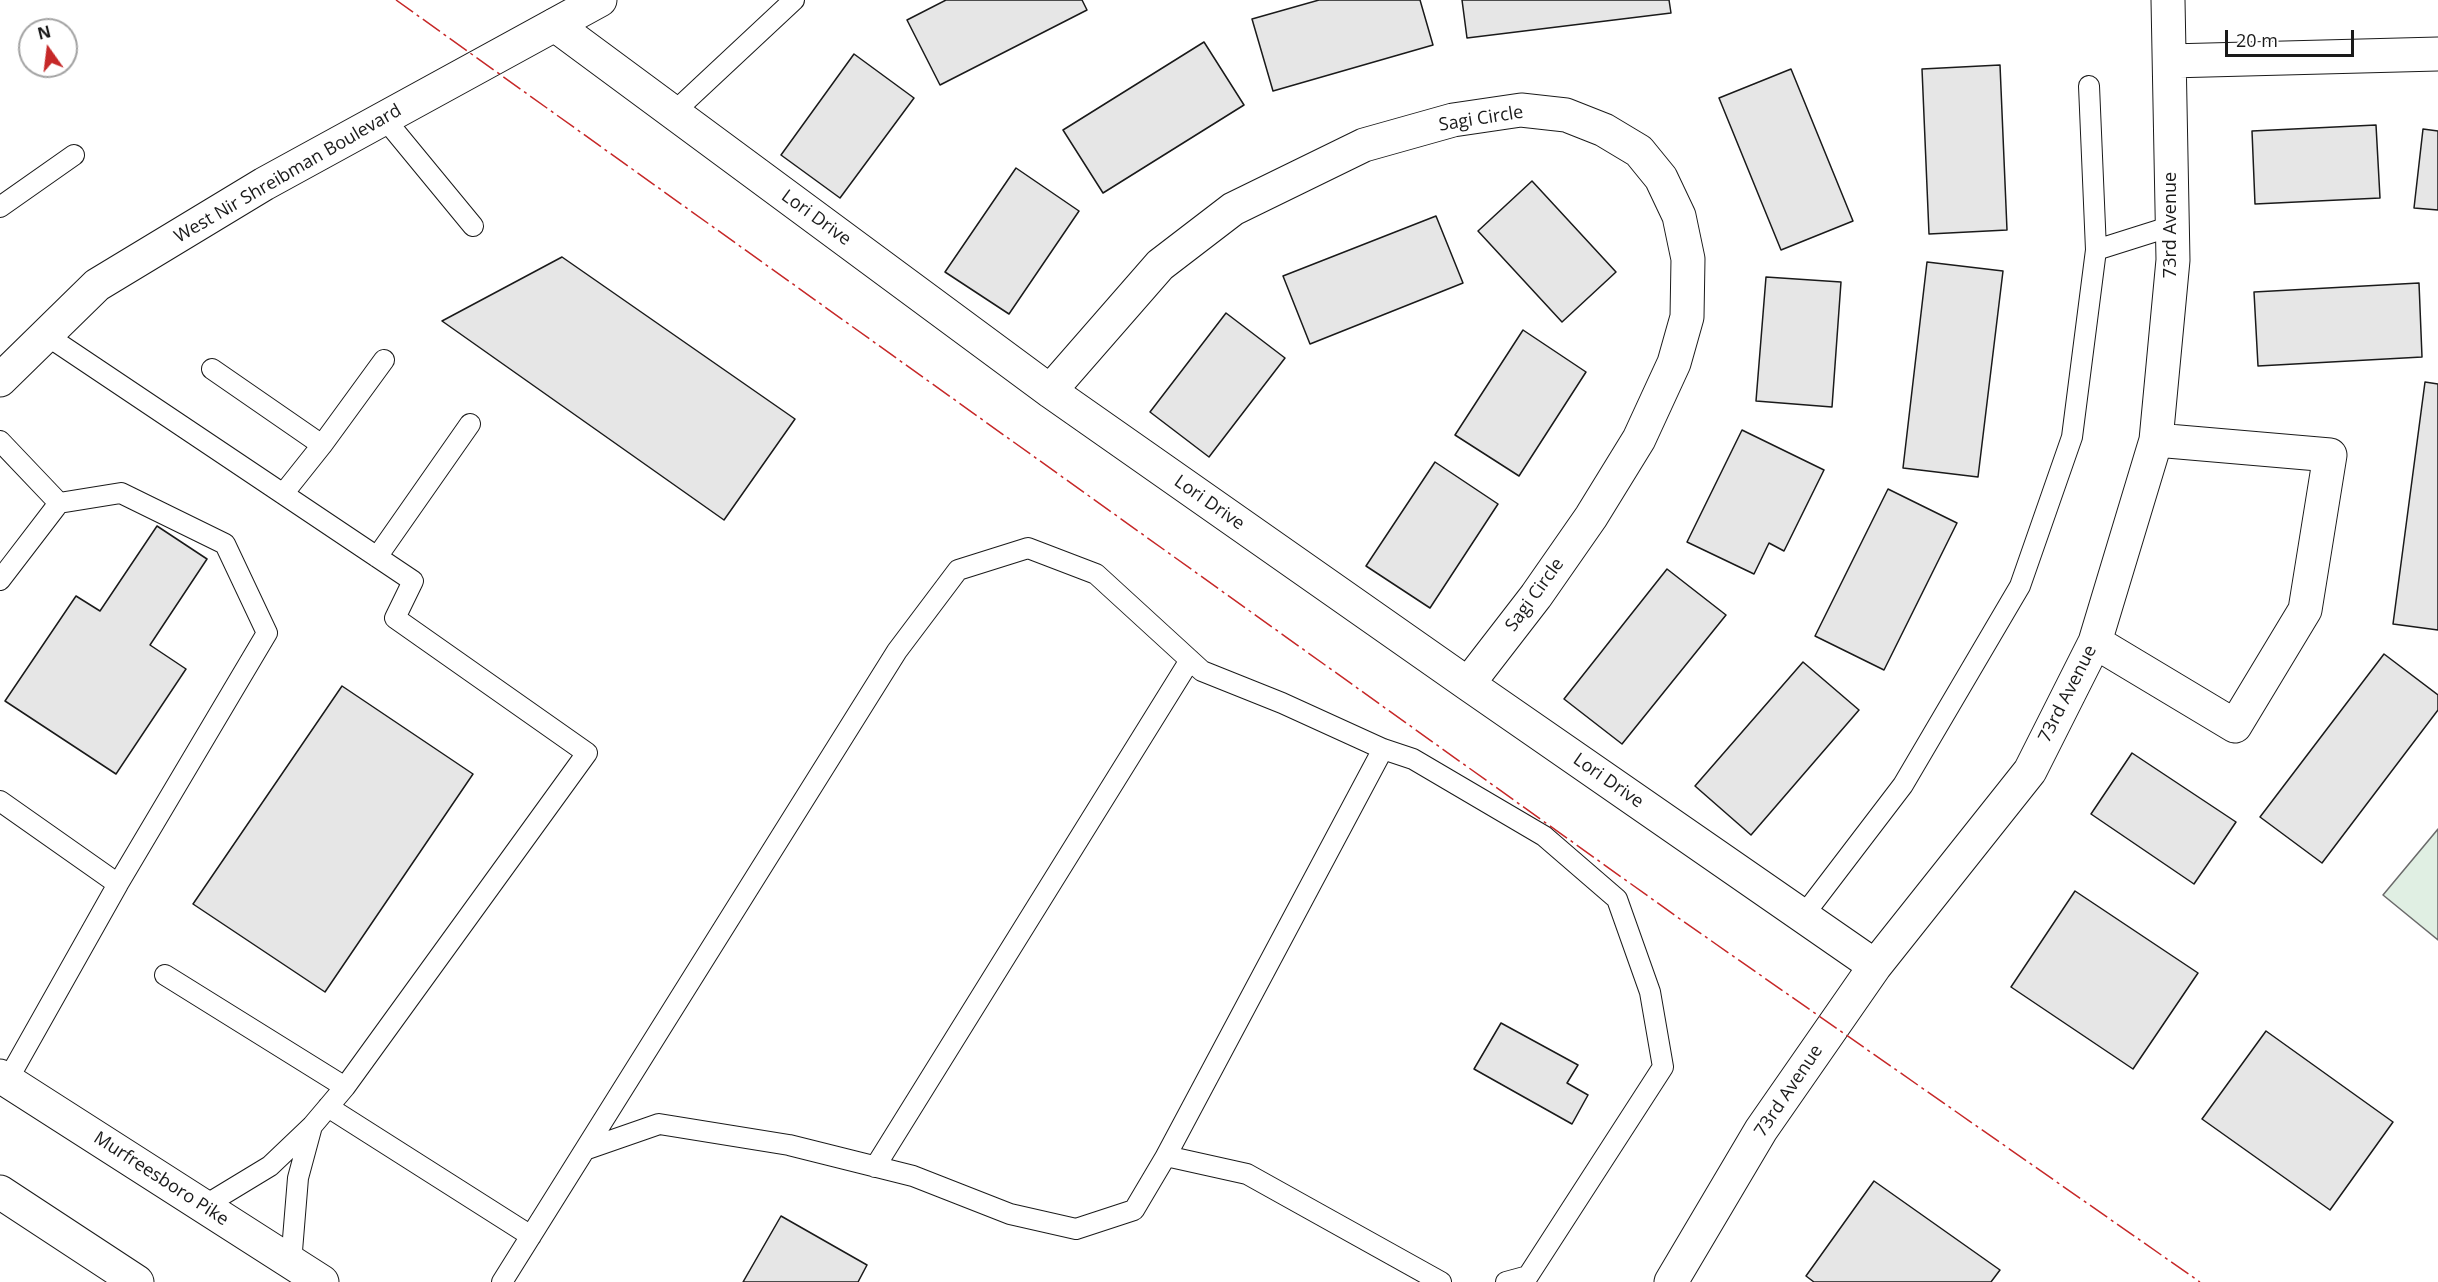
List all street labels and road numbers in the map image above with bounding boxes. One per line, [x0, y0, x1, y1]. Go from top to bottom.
street label: West Nir Shreibman Boulevard [171, 100, 405, 248]
street label: Sagi Circle [1437, 102, 1525, 136]
street label: 73rd Avenue [2160, 172, 2182, 278]
street label: Lori Drive [777, 185, 855, 251]
street label: Lori Drive [1170, 471, 1248, 535]
street label: Sagi Circle [1501, 554, 1569, 636]
street label: 73rd Avenue [2034, 642, 2102, 746]
street label: Lori Drive [1569, 749, 1647, 813]
street label: 73rd Avenue [1750, 1041, 1828, 1141]
street label: Murfreesboro Pike [90, 1127, 232, 1231]

